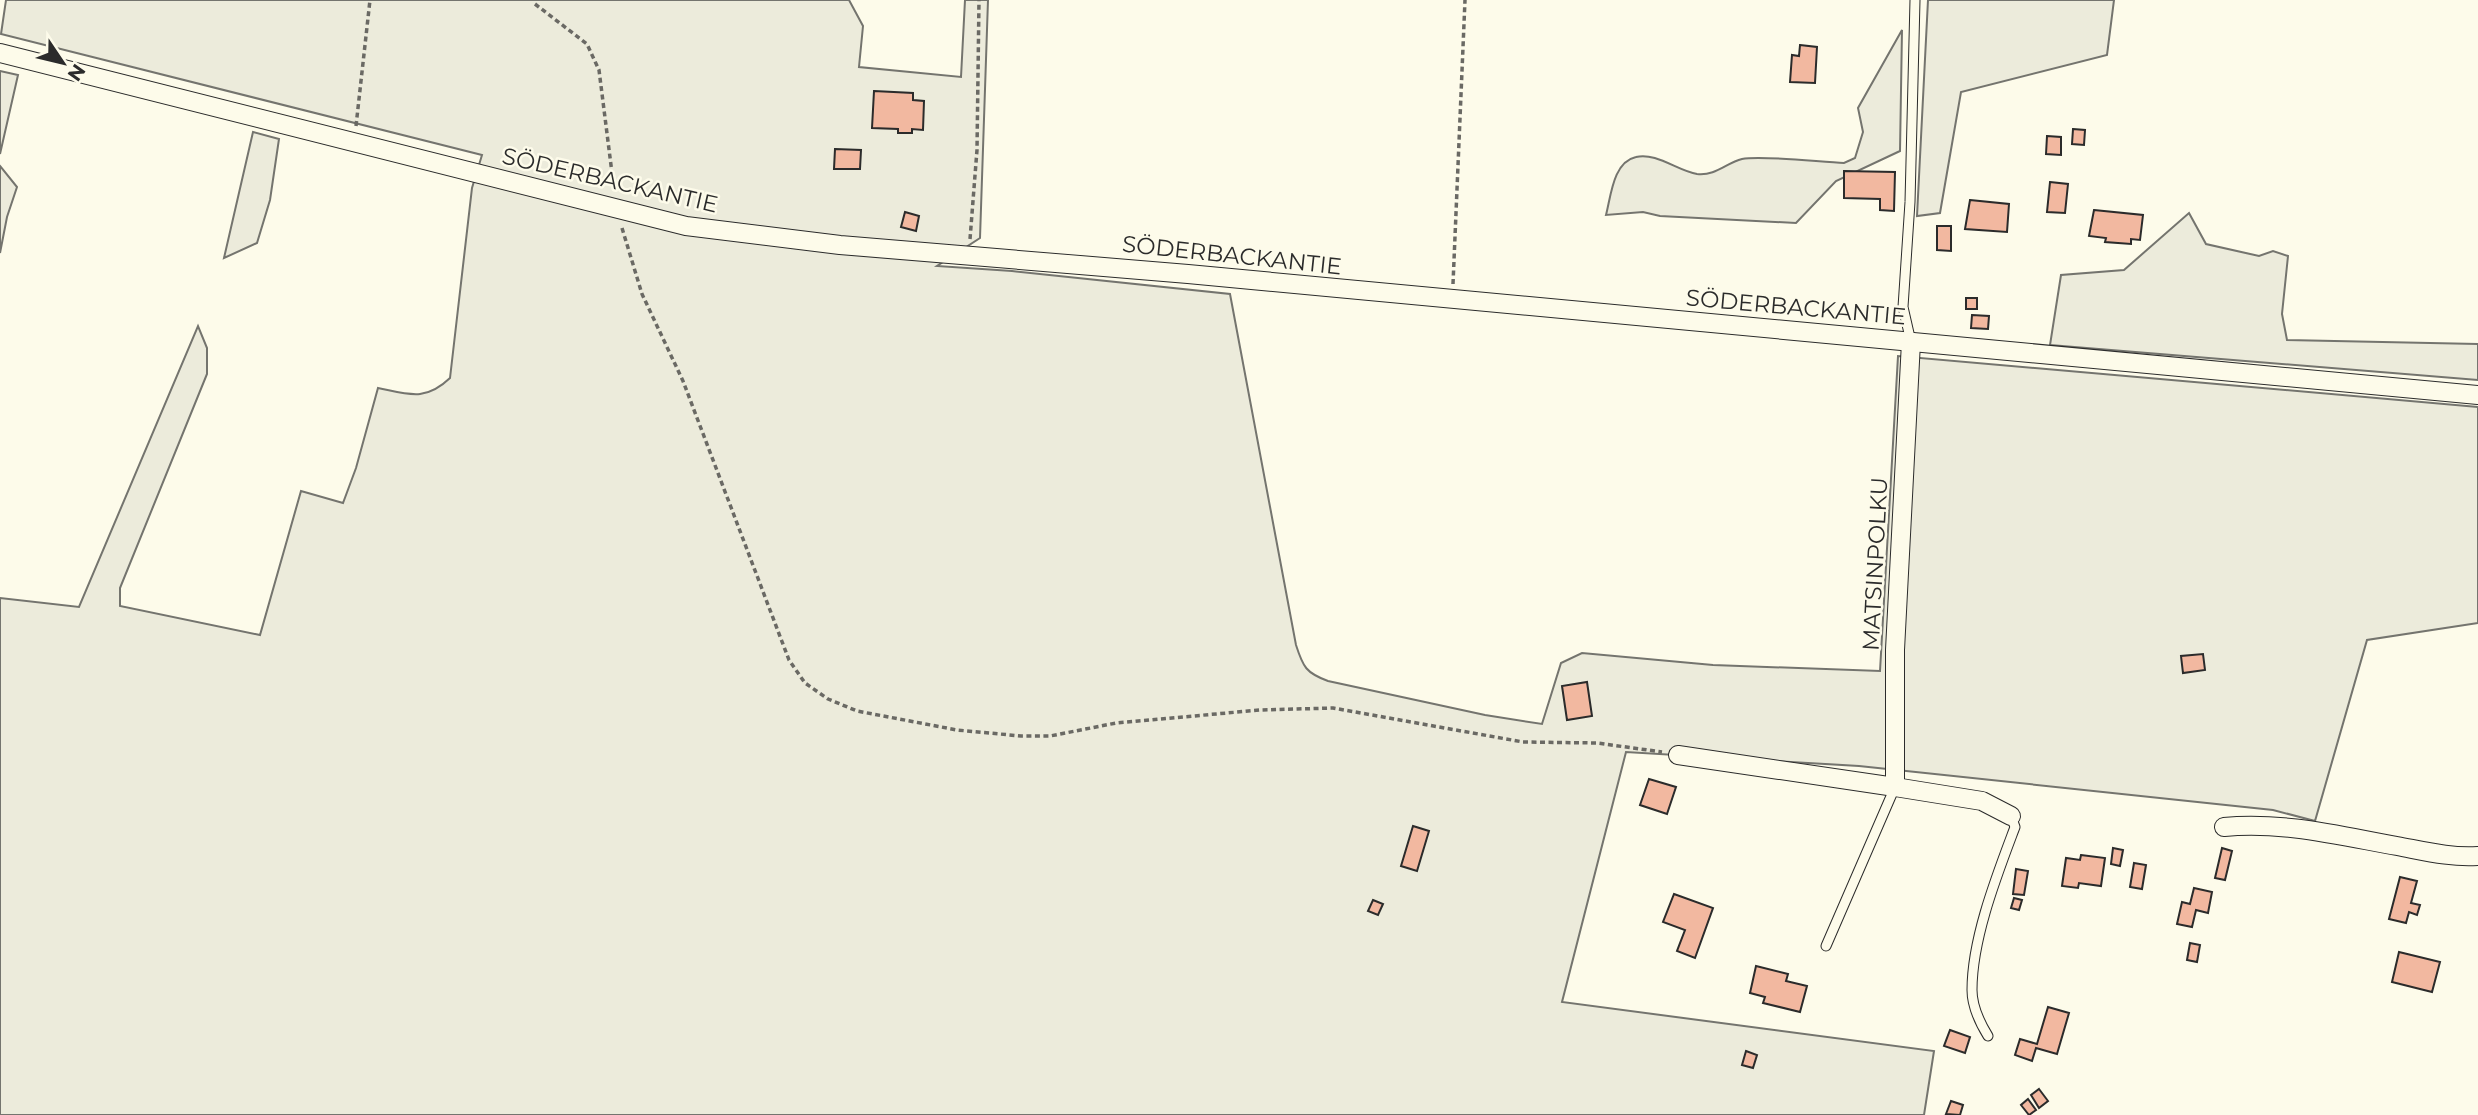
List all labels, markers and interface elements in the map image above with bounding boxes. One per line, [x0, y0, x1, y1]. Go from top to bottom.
north arrow [28, 28, 98, 98]
text: N [63, 60, 90, 85]
street label: SÖDERBACKANTIE [499, 142, 721, 218]
street label: SÖDERBACKANTIE [1121, 230, 1343, 280]
street label: SÖDERBACKANTIE [1685, 283, 1907, 331]
street label: MATSINPOLKU [1856, 476, 1894, 652]

